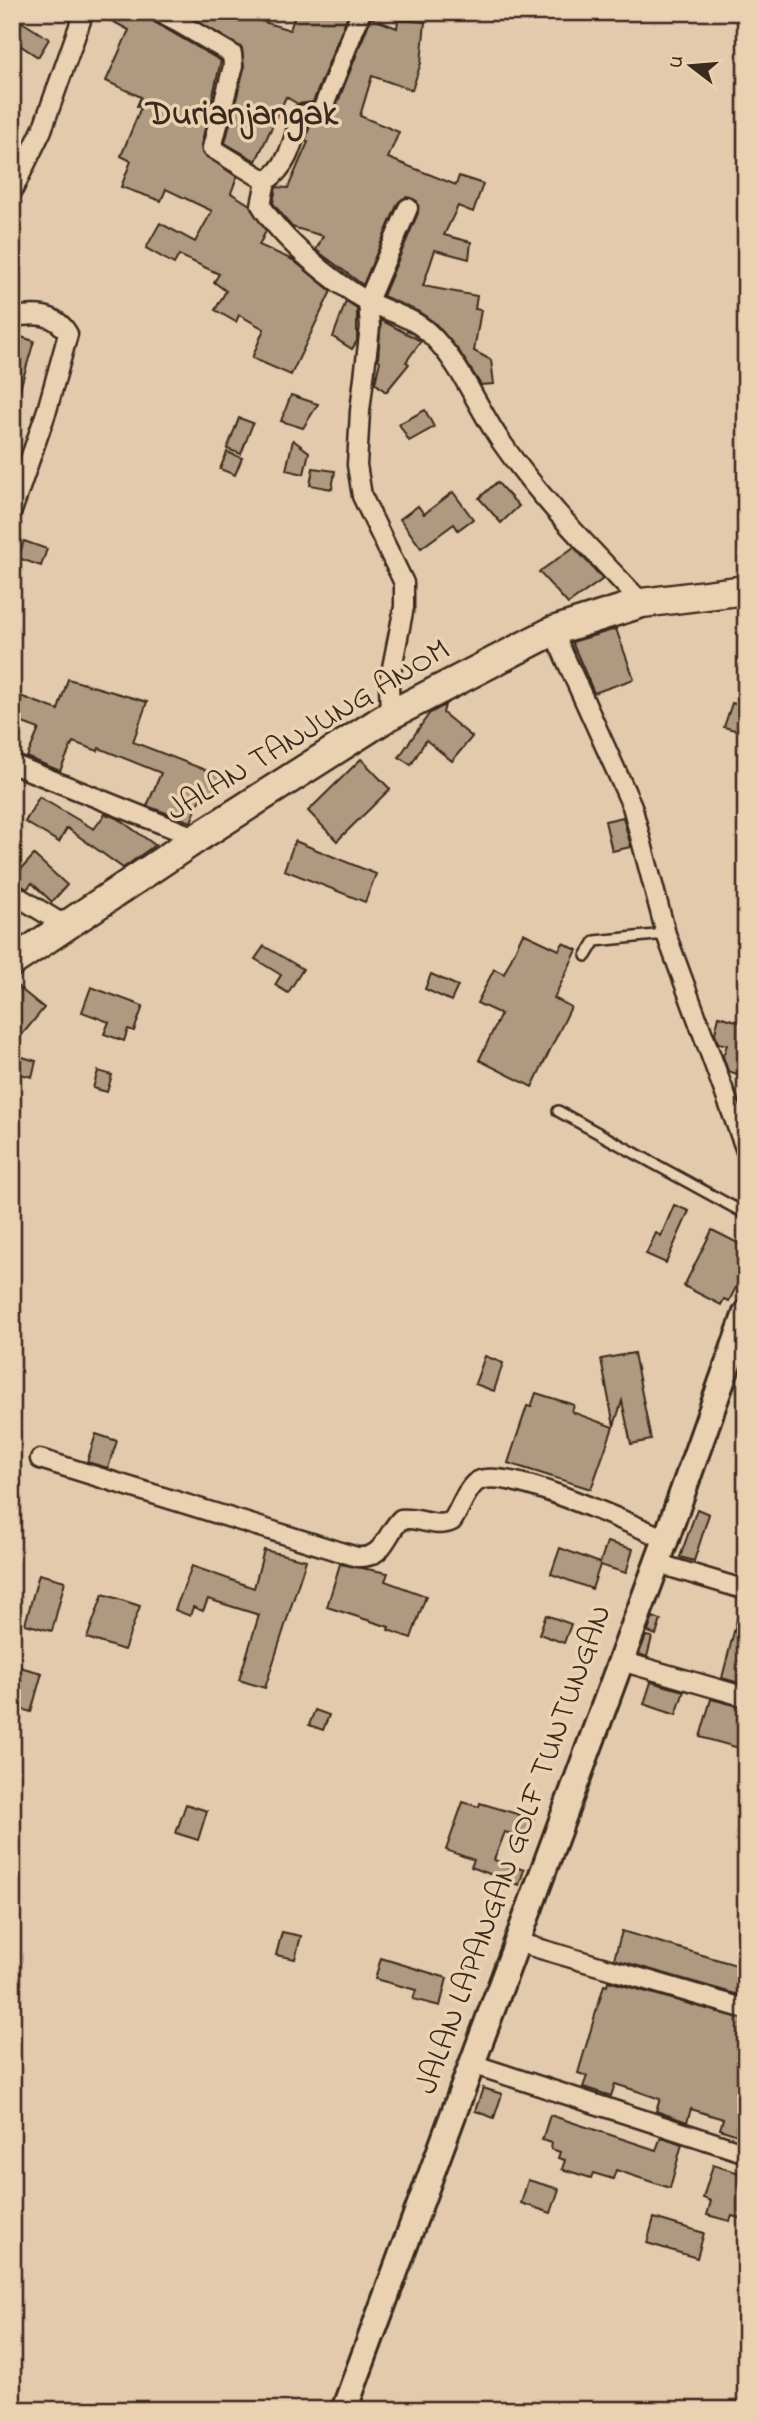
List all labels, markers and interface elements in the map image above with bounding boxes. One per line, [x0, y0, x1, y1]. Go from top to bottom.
north arrow [656, 32, 726, 102]
text: U [662, 53, 692, 71]
district label: Durianjangak [144, 90, 339, 142]
street label: JALAN TANJUNG ANOM [158, 628, 460, 834]
street label: JALAN LAPANGAN GOLF TUNTUNGAN [404, 1599, 626, 2101]

